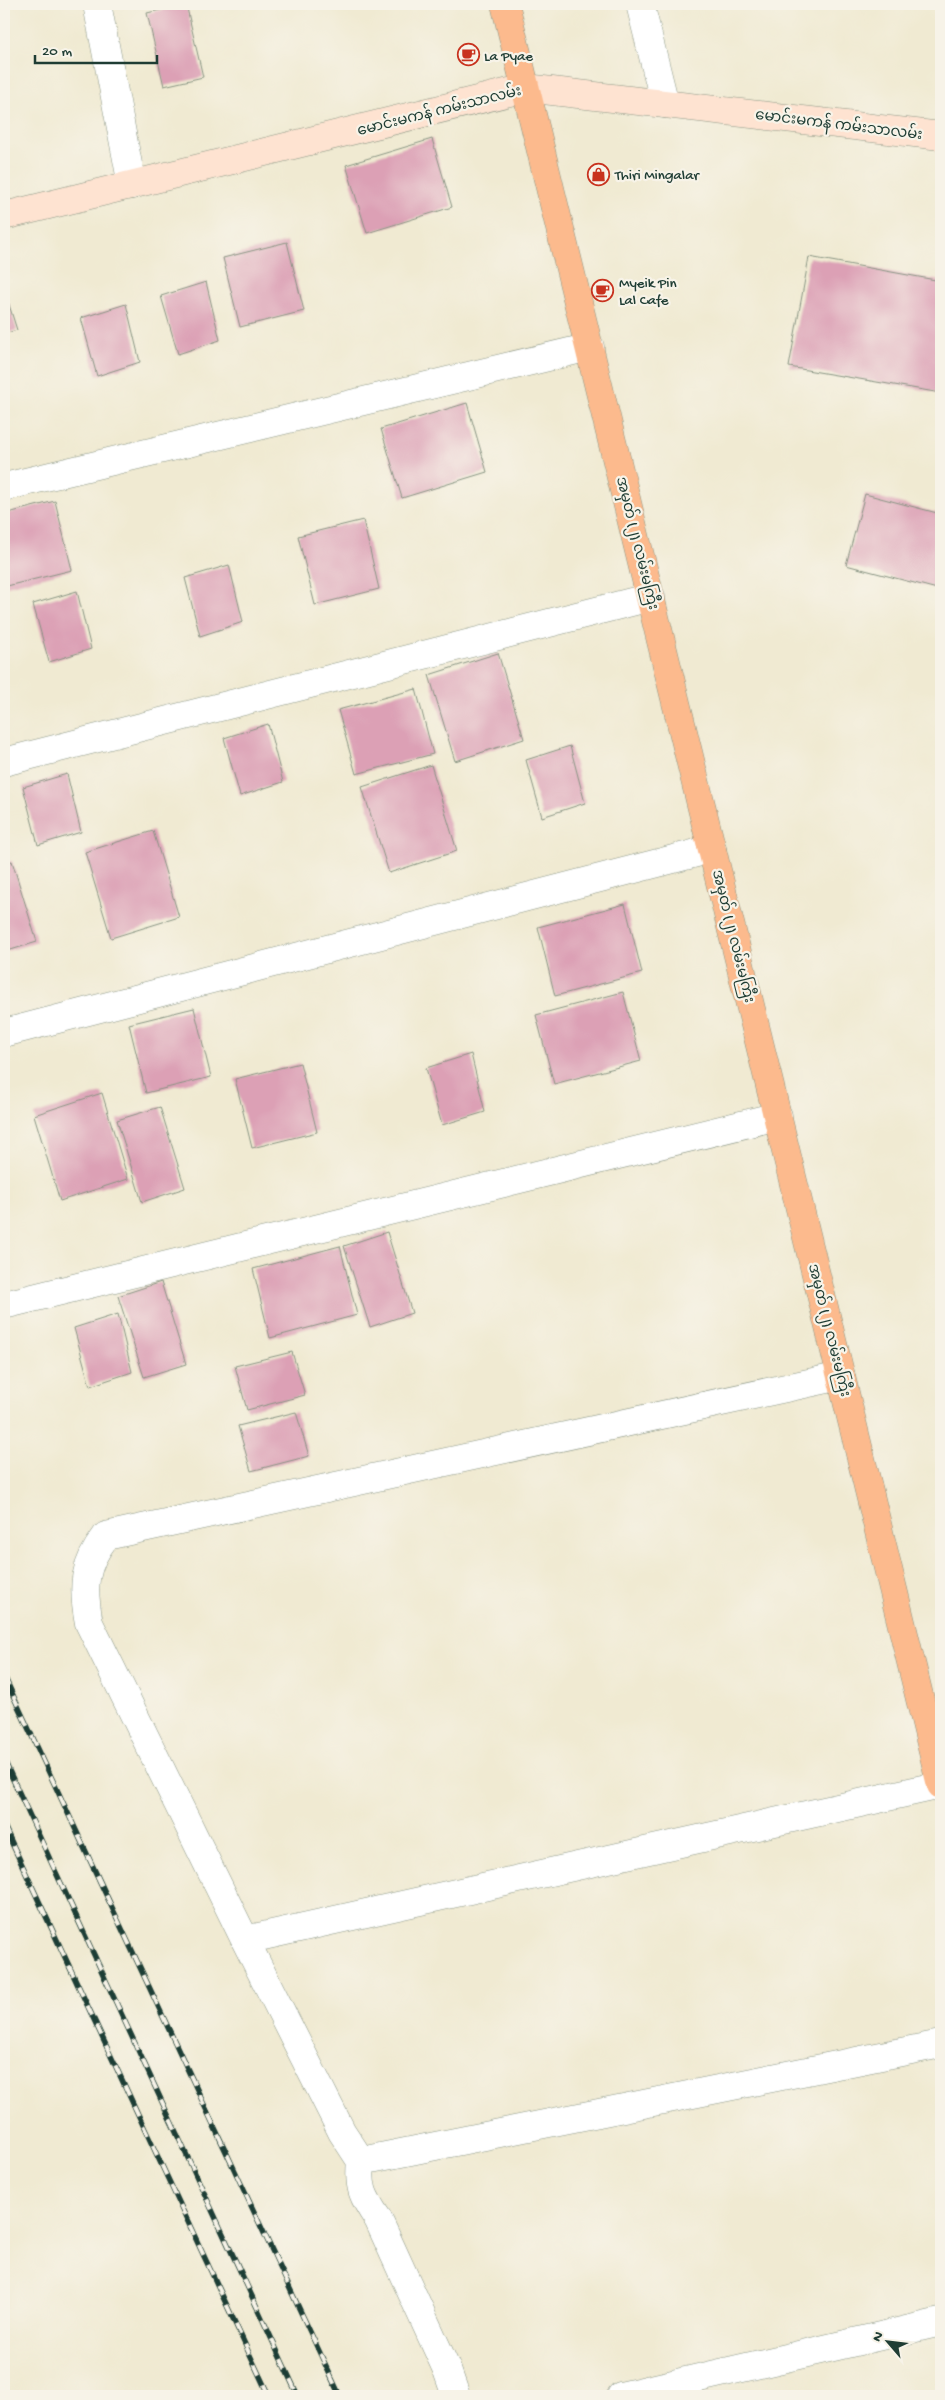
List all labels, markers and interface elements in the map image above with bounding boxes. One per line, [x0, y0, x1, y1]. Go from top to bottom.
scale bar [35, 32, 158, 64]
text: 20 m [42, 43, 72, 61]
cafe icon: La Pyae [456, 43, 480, 67]
place label: La Pyae [484, 48, 533, 66]
street label: မောင်းမကန် ကမ်းသာလမ်း [355, 80, 524, 142]
street label: မောင်းမကန် ကမ်းသာလမ်း [754, 104, 924, 146]
shop icon: Thiri Mingalar [587, 162, 611, 186]
place label: Thiri Mingalar [614, 167, 700, 185]
place label: Myeik Pin Lal Cafe [619, 275, 677, 310]
cafe icon: Myeik Pin Lal Cafe [591, 279, 615, 303]
street label: အမှတ် (၂) လမ်းမကြီး [610, 474, 664, 612]
street label: အမှတ် (၂) လမ်းမကြီး [706, 867, 760, 1005]
street label: အမှတ် (၂) လမ်းမကြီး [802, 1261, 856, 1399]
north arrow [862, 2318, 912, 2368]
text: N [869, 2329, 888, 2345]

